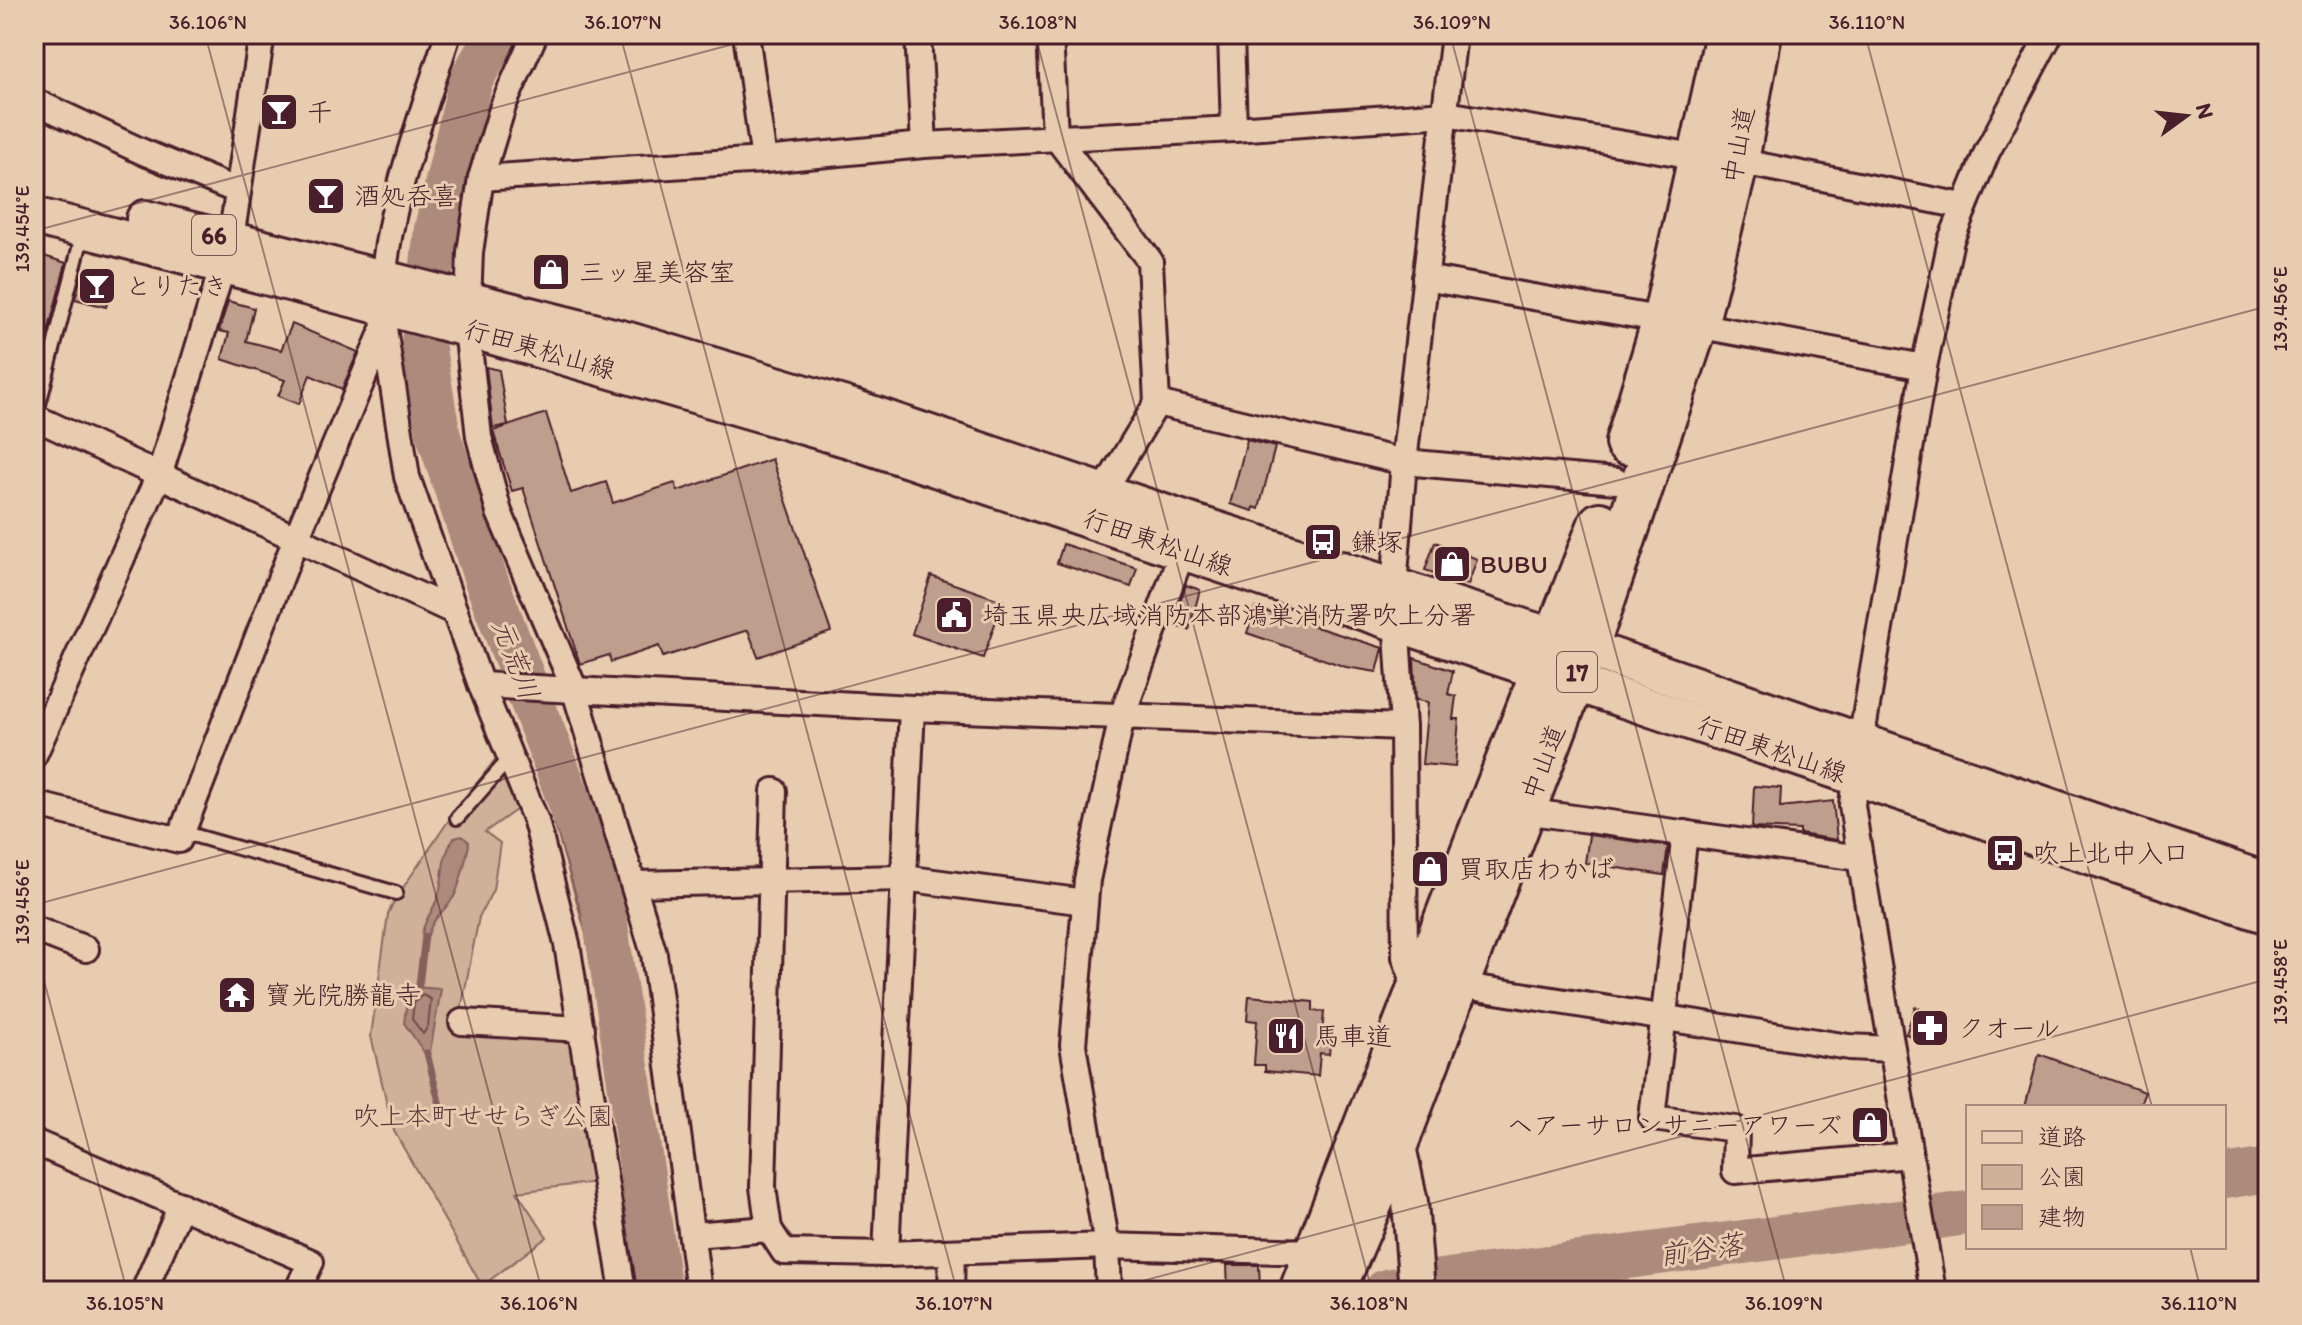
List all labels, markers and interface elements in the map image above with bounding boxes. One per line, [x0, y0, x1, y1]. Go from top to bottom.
text: 36.106°N [169, 10, 247, 34]
text: 36.107°N [584, 10, 662, 34]
text: 36.108°N [999, 10, 1077, 34]
text: 36.109°N [1413, 10, 1491, 34]
text: 36.110°N [1829, 10, 1905, 34]
north arrow [2146, 76, 2226, 156]
bar icon: 千 [258, 91, 300, 133]
place label: 千 [307, 96, 333, 128]
text: N [2190, 100, 2220, 122]
street label: 中山道 [1715, 104, 1761, 186]
bar icon: 酒処呑喜 [305, 175, 347, 217]
place label: 酒処呑喜 [354, 180, 458, 212]
text: 139.454°E [10, 185, 34, 273]
road number: 66 [192, 215, 236, 255]
shop icon: 三ッ星美容室 [530, 251, 572, 293]
place label: 三ッ星美容室 [579, 256, 735, 288]
bar icon: とりたき [76, 265, 118, 307]
text: 139.456°E [2268, 266, 2292, 352]
place label: とりたき [125, 270, 228, 302]
street label: 行田東松山線 [461, 312, 619, 386]
street label: 行田東松山線 [1079, 501, 1237, 583]
bus stop icon: 鎌塚 [1302, 521, 1344, 563]
place label: 鎌塚 [1351, 526, 1403, 558]
shop icon: BUBU [1431, 543, 1473, 585]
place label: BUBU [1480, 548, 1548, 580]
public building icon: 埼玉県央広域消防本部鴻巣消防署吹上分署 [933, 594, 975, 636]
place label: 埼玉県央広域消防本部鴻巣消防署吹上分署 [982, 599, 1476, 631]
water label: 元荒川 [485, 614, 547, 704]
road number: 17 [1557, 652, 1597, 692]
street label: 行田東松山線 [1693, 708, 1851, 790]
street label: 中山道 [1514, 720, 1572, 804]
bus stop icon: 吹上北中入口 [1984, 832, 2026, 874]
place label: 吹上北中入口 [2033, 837, 2189, 869]
shop icon: 買取店わかば [1409, 848, 1451, 890]
place label: 買取店わかば [1458, 853, 1614, 885]
text: 139.456°E [10, 859, 34, 945]
text: 139.458°E [2268, 939, 2292, 1025]
temple icon: 寶光院勝龍寺 [216, 974, 258, 1016]
place label: 寶光院勝龍寺 [265, 979, 421, 1011]
pharmacy icon: クオール [1909, 1007, 1951, 1049]
place label: クオール [1958, 1012, 2060, 1044]
restaurant icon: 馬車道 [1265, 1015, 1307, 1057]
place label: 馬車道 [1314, 1020, 1392, 1052]
park label: 吹上本町せせらぎ公園 [353, 1100, 613, 1132]
shop icon: ヘアーサロンサニーアワーズ [1849, 1104, 1891, 1146]
legend [1966, 1105, 2226, 1249]
place label: ヘアーサロンサニーアワーズ [1507, 1109, 1842, 1141]
text: 道路 [2038, 1122, 2086, 1151]
text: 公園 [2038, 1162, 2086, 1191]
text: 建物 [2038, 1202, 2086, 1231]
water label: 前谷落 [1657, 1226, 1747, 1272]
text: 36.105°N [86, 1291, 164, 1315]
text: 36.106°N [500, 1291, 578, 1315]
text: 36.107°N [915, 1291, 993, 1315]
text: 36.108°N [1330, 1291, 1408, 1315]
text: 36.109°N [1745, 1291, 1823, 1315]
text: 36.110°N [2161, 1291, 2237, 1315]

